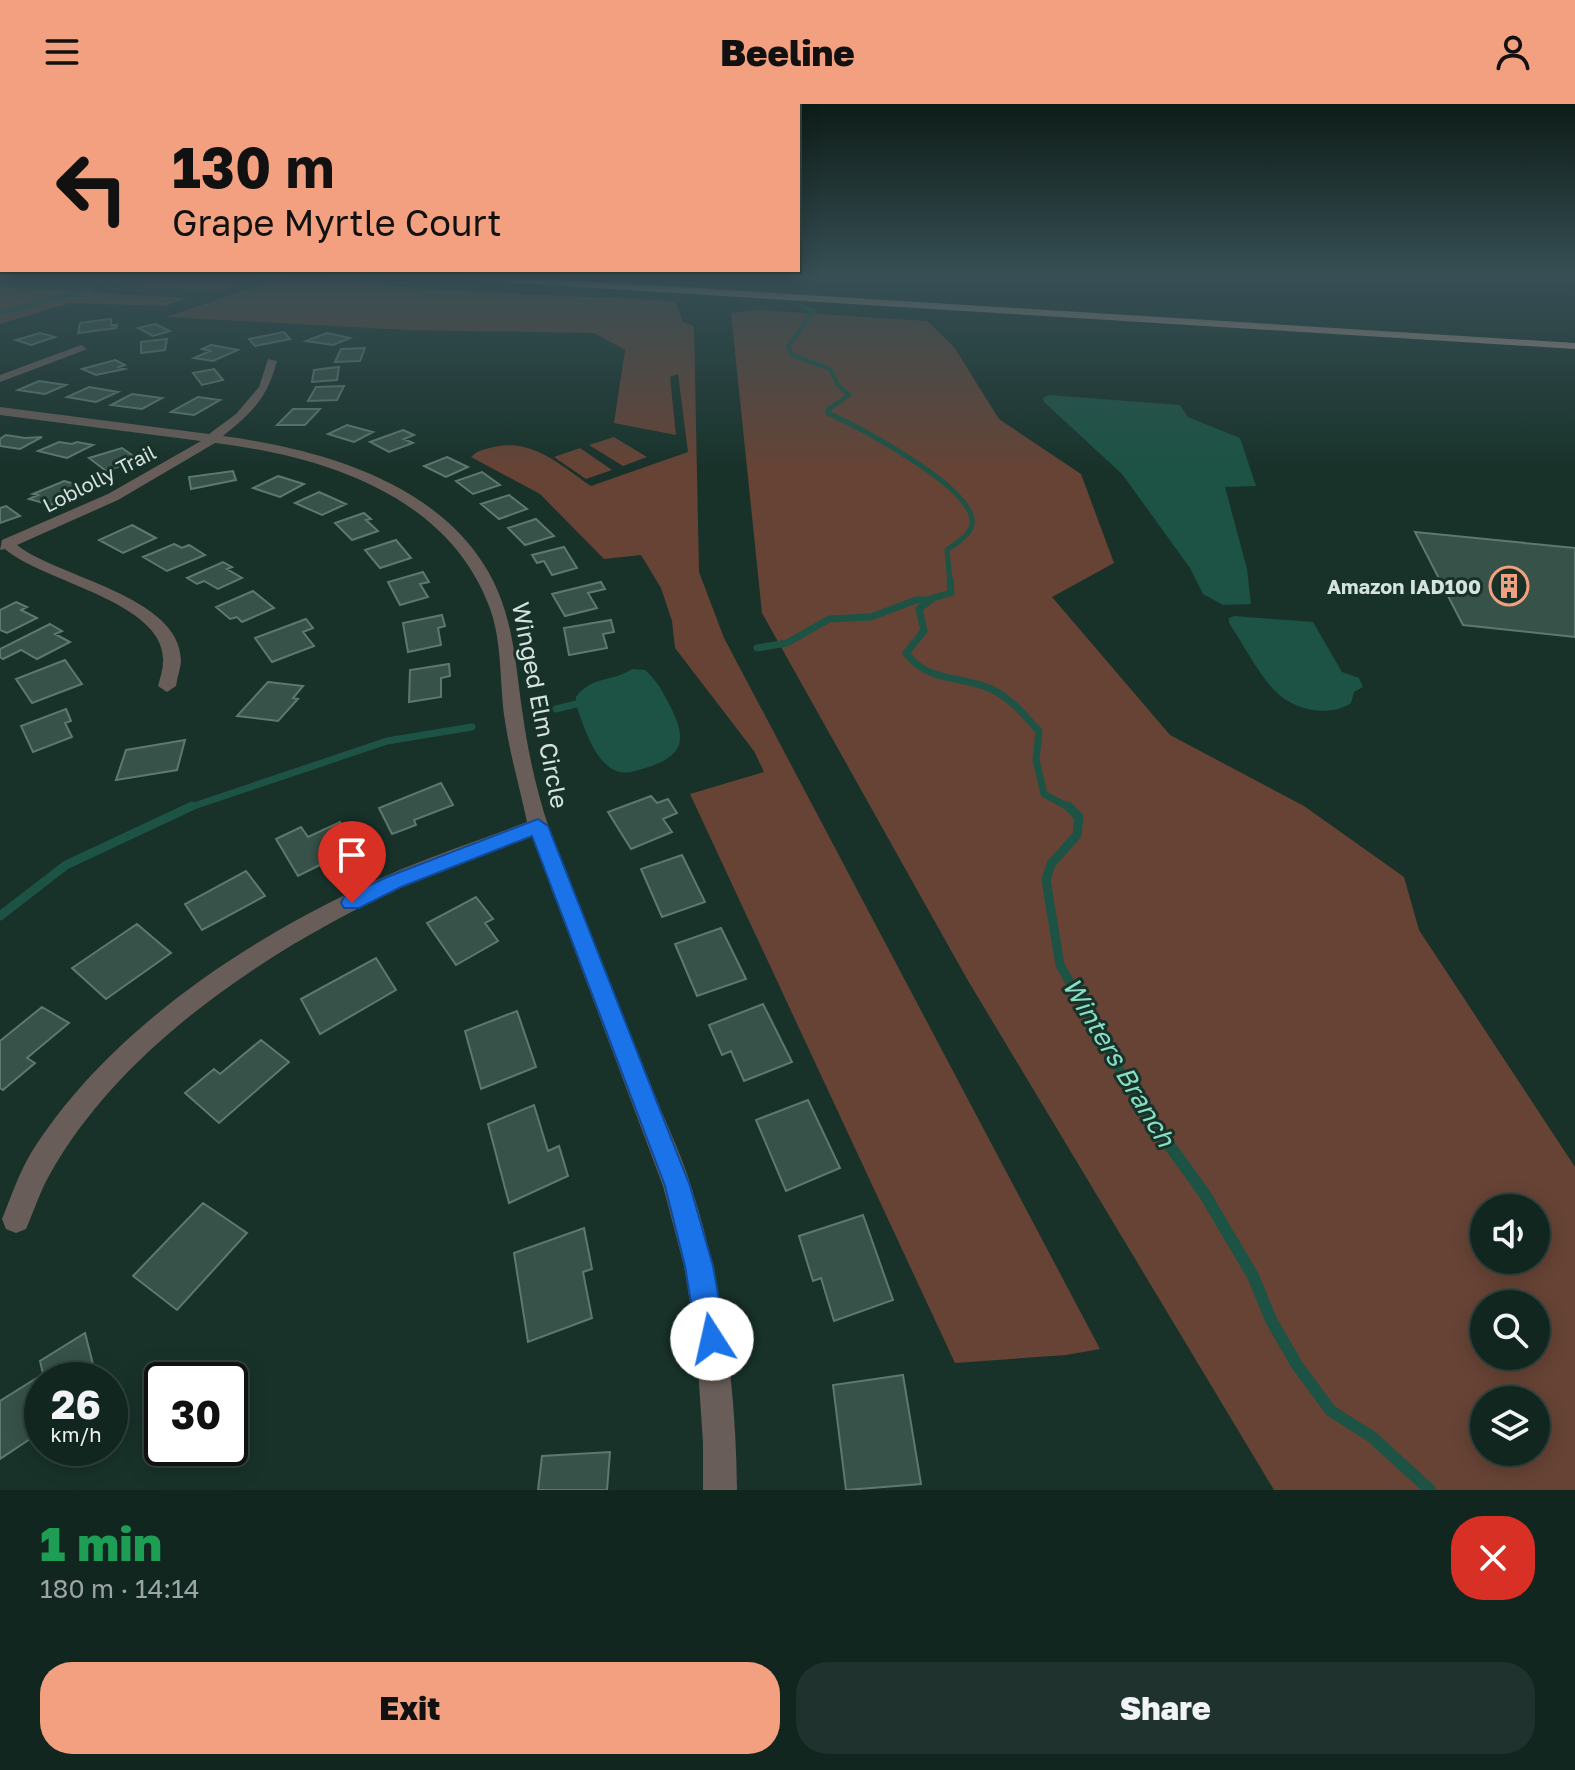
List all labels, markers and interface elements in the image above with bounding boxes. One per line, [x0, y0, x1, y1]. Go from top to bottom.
icon: menu [40, 30, 84, 74]
icon: person [1491, 30, 1535, 74]
text: Beeline [720, 31, 855, 74]
text: 130 m [172, 133, 334, 200]
icon: left [40, 136, 144, 240]
text: Grape Myrtle Court [172, 201, 502, 244]
street label: Loblolly Trail [39, 439, 159, 517]
building icon: Amazon IAD100 [1488, 565, 1530, 607]
place label: Amazon IAD100 [1327, 574, 1481, 598]
street label: Winged Elm Circle [507, 599, 575, 811]
pin [318, 821, 386, 903]
icon: arrive [330, 833, 374, 877]
water label: Winters Branch [1056, 972, 1182, 1153]
map controls [1470, 1194, 1550, 1466]
button: sound [1470, 1194, 1550, 1274]
button: search [1470, 1290, 1550, 1370]
position arrow [670, 1297, 754, 1381]
speed limit sign: 30 [144, 1362, 248, 1466]
text: 26 [51, 1380, 101, 1428]
button: layers [1470, 1386, 1550, 1466]
text: km/h [51, 1422, 101, 1446]
text: 1 min [40, 1514, 162, 1572]
button: close [1451, 1516, 1535, 1600]
text: 180 m · 14:14 [40, 1573, 200, 1604]
button: Exit [40, 1662, 780, 1754]
button: Share [796, 1662, 1535, 1754]

